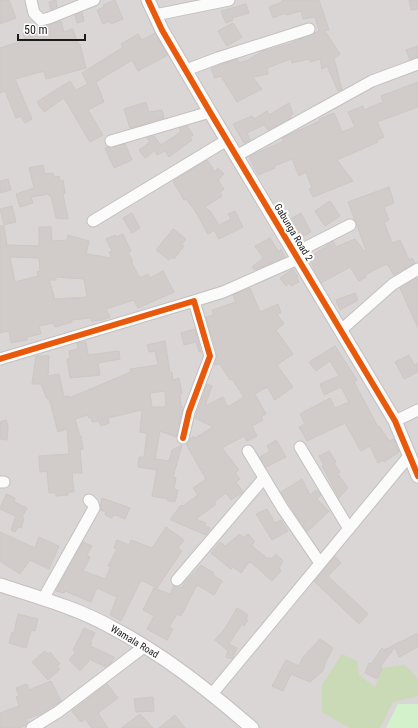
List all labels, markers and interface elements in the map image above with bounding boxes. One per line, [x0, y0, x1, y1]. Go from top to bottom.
scale bar [18, 16, 85, 42]
text: 50 m [24, 23, 48, 37]
street label: Gabunga Road 2 [272, 202, 315, 263]
street label: Wamala Road [109, 623, 161, 660]

